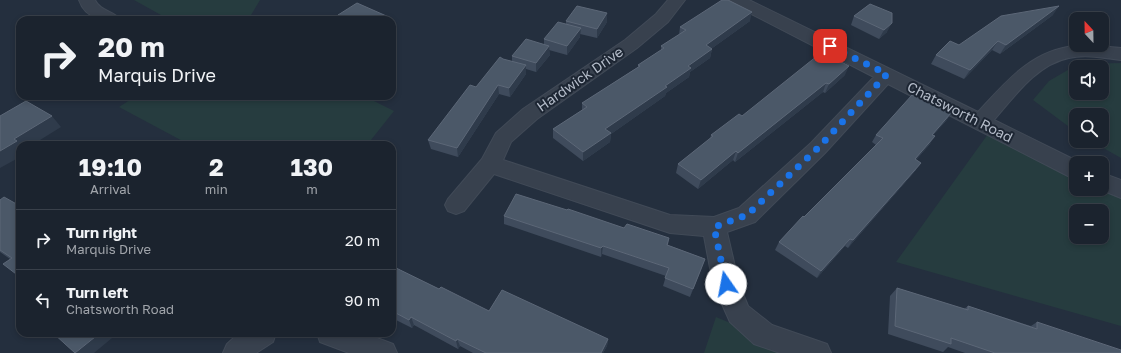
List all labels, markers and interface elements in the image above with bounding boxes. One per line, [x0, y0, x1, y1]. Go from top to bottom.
north arrow [1069, 12, 1109, 52]
map controls [1069, 12, 1109, 244]
pin [813, 29, 847, 63]
text: 20 m [98, 30, 165, 63]
icon: right [32, 32, 84, 84]
icon: arrive [819, 35, 841, 57]
street label: Hardwick Drive [533, 43, 626, 115]
button: sound [1069, 60, 1109, 100]
text: Marquis Drive [98, 64, 216, 86]
street label: Chatsworth Road [905, 78, 1016, 146]
button: search [1069, 108, 1109, 148]
text: 19:10 [79, 152, 142, 181]
text: 2 [209, 152, 224, 181]
text: 130 [291, 152, 333, 181]
button: + [1069, 156, 1109, 196]
text: Arrival [90, 181, 131, 197]
text: min [205, 181, 228, 197]
text: m [306, 181, 318, 197]
button: − [1069, 204, 1109, 244]
text: Turn right [66, 223, 137, 241]
icon: right [32, 229, 54, 251]
text: 20 m [345, 231, 380, 249]
text: Marquis Drive [66, 241, 151, 257]
position arrow [705, 263, 747, 305]
text: Turn left [66, 283, 128, 301]
icon: left [32, 289, 54, 311]
text: 90 m [345, 291, 380, 309]
text: Chatsworth Road [66, 301, 174, 317]

